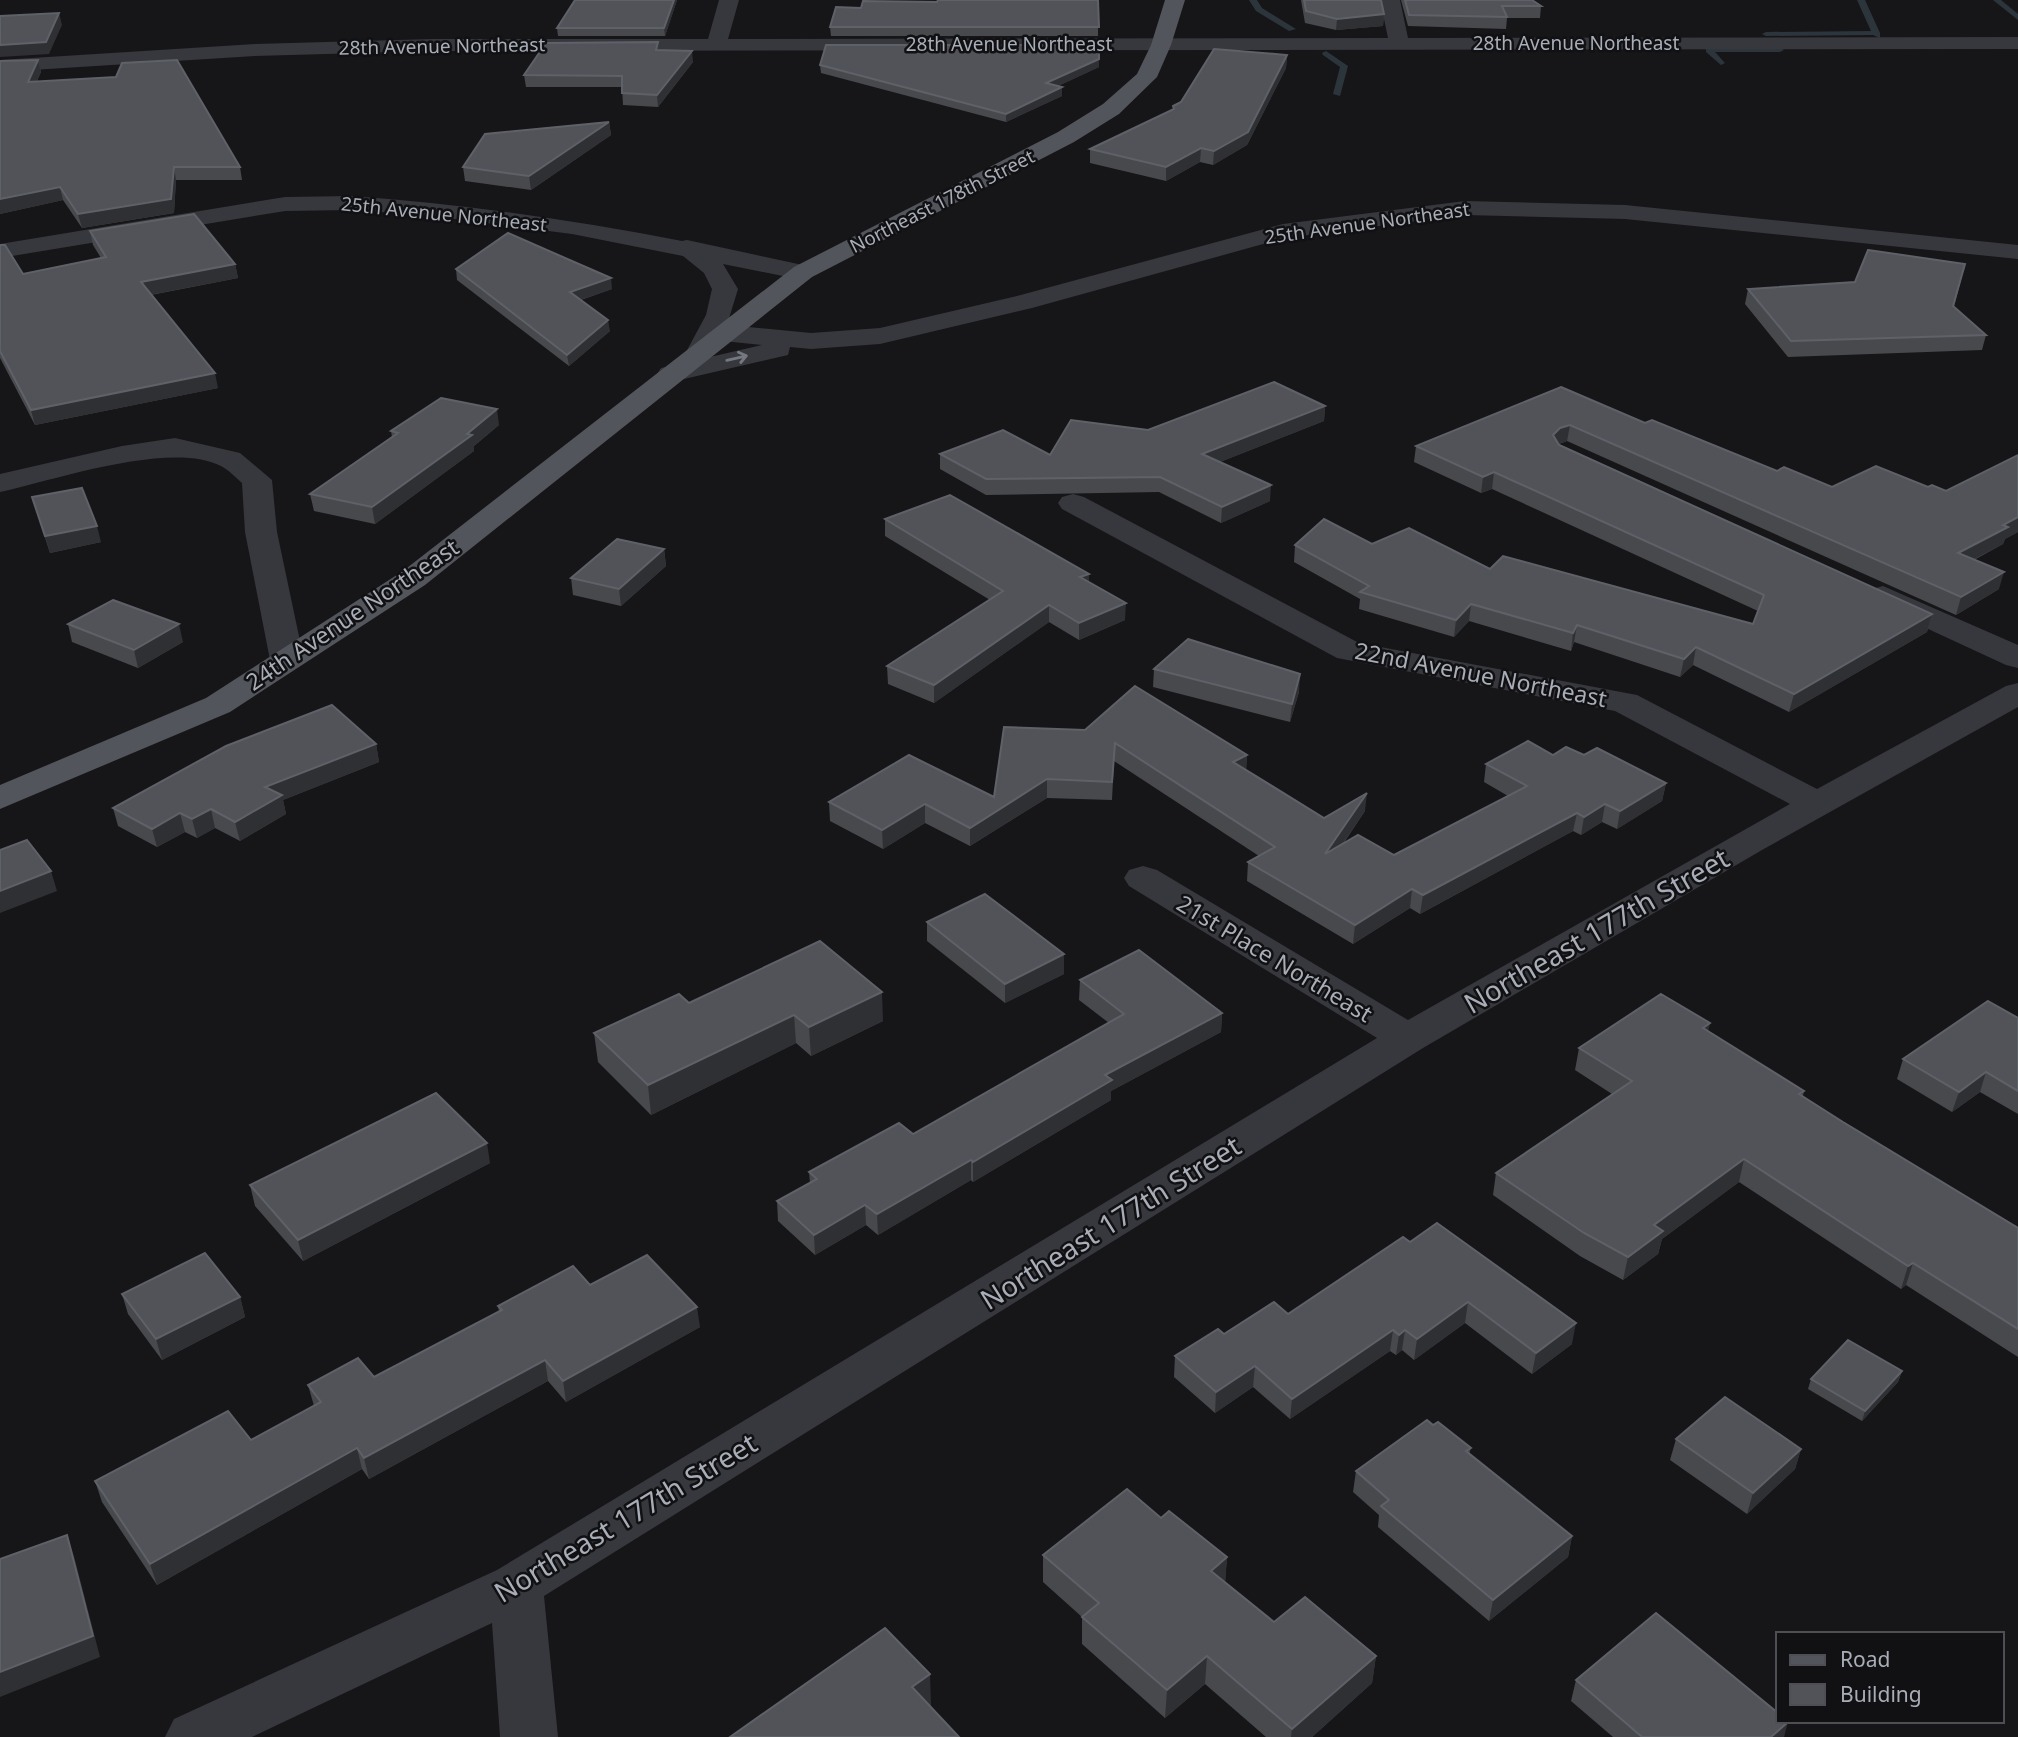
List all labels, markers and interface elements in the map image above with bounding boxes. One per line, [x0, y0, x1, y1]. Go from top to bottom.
street label: 28th Avenue Northeast [1473, 30, 1679, 56]
street label: 28th Avenue Northeast [338, 31, 546, 61]
street label: 28th Avenue Northeast [906, 31, 1112, 57]
street label: Northeast 178th Street [845, 143, 1039, 259]
street label: 25th Avenue Northeast [340, 190, 548, 238]
street label: 25th Avenue Northeast [1263, 196, 1471, 250]
one-way arrow [725, 351, 748, 365]
street label: 24th Avenue Northeast [239, 531, 465, 697]
street label: 22nd Avenue Northeast [1352, 634, 1610, 714]
street label: Northeast 177th Street [1456, 838, 1736, 1022]
street label: 21st Place Northeast [1171, 887, 1379, 1029]
street label: Northeast 177th Street [973, 1126, 1247, 1318]
street label: Northeast 177th Street [486, 1423, 764, 1611]
legend [1776, 1632, 2004, 1723]
text: Road [1840, 1645, 1890, 1673]
text: Building [1840, 1680, 1922, 1708]

